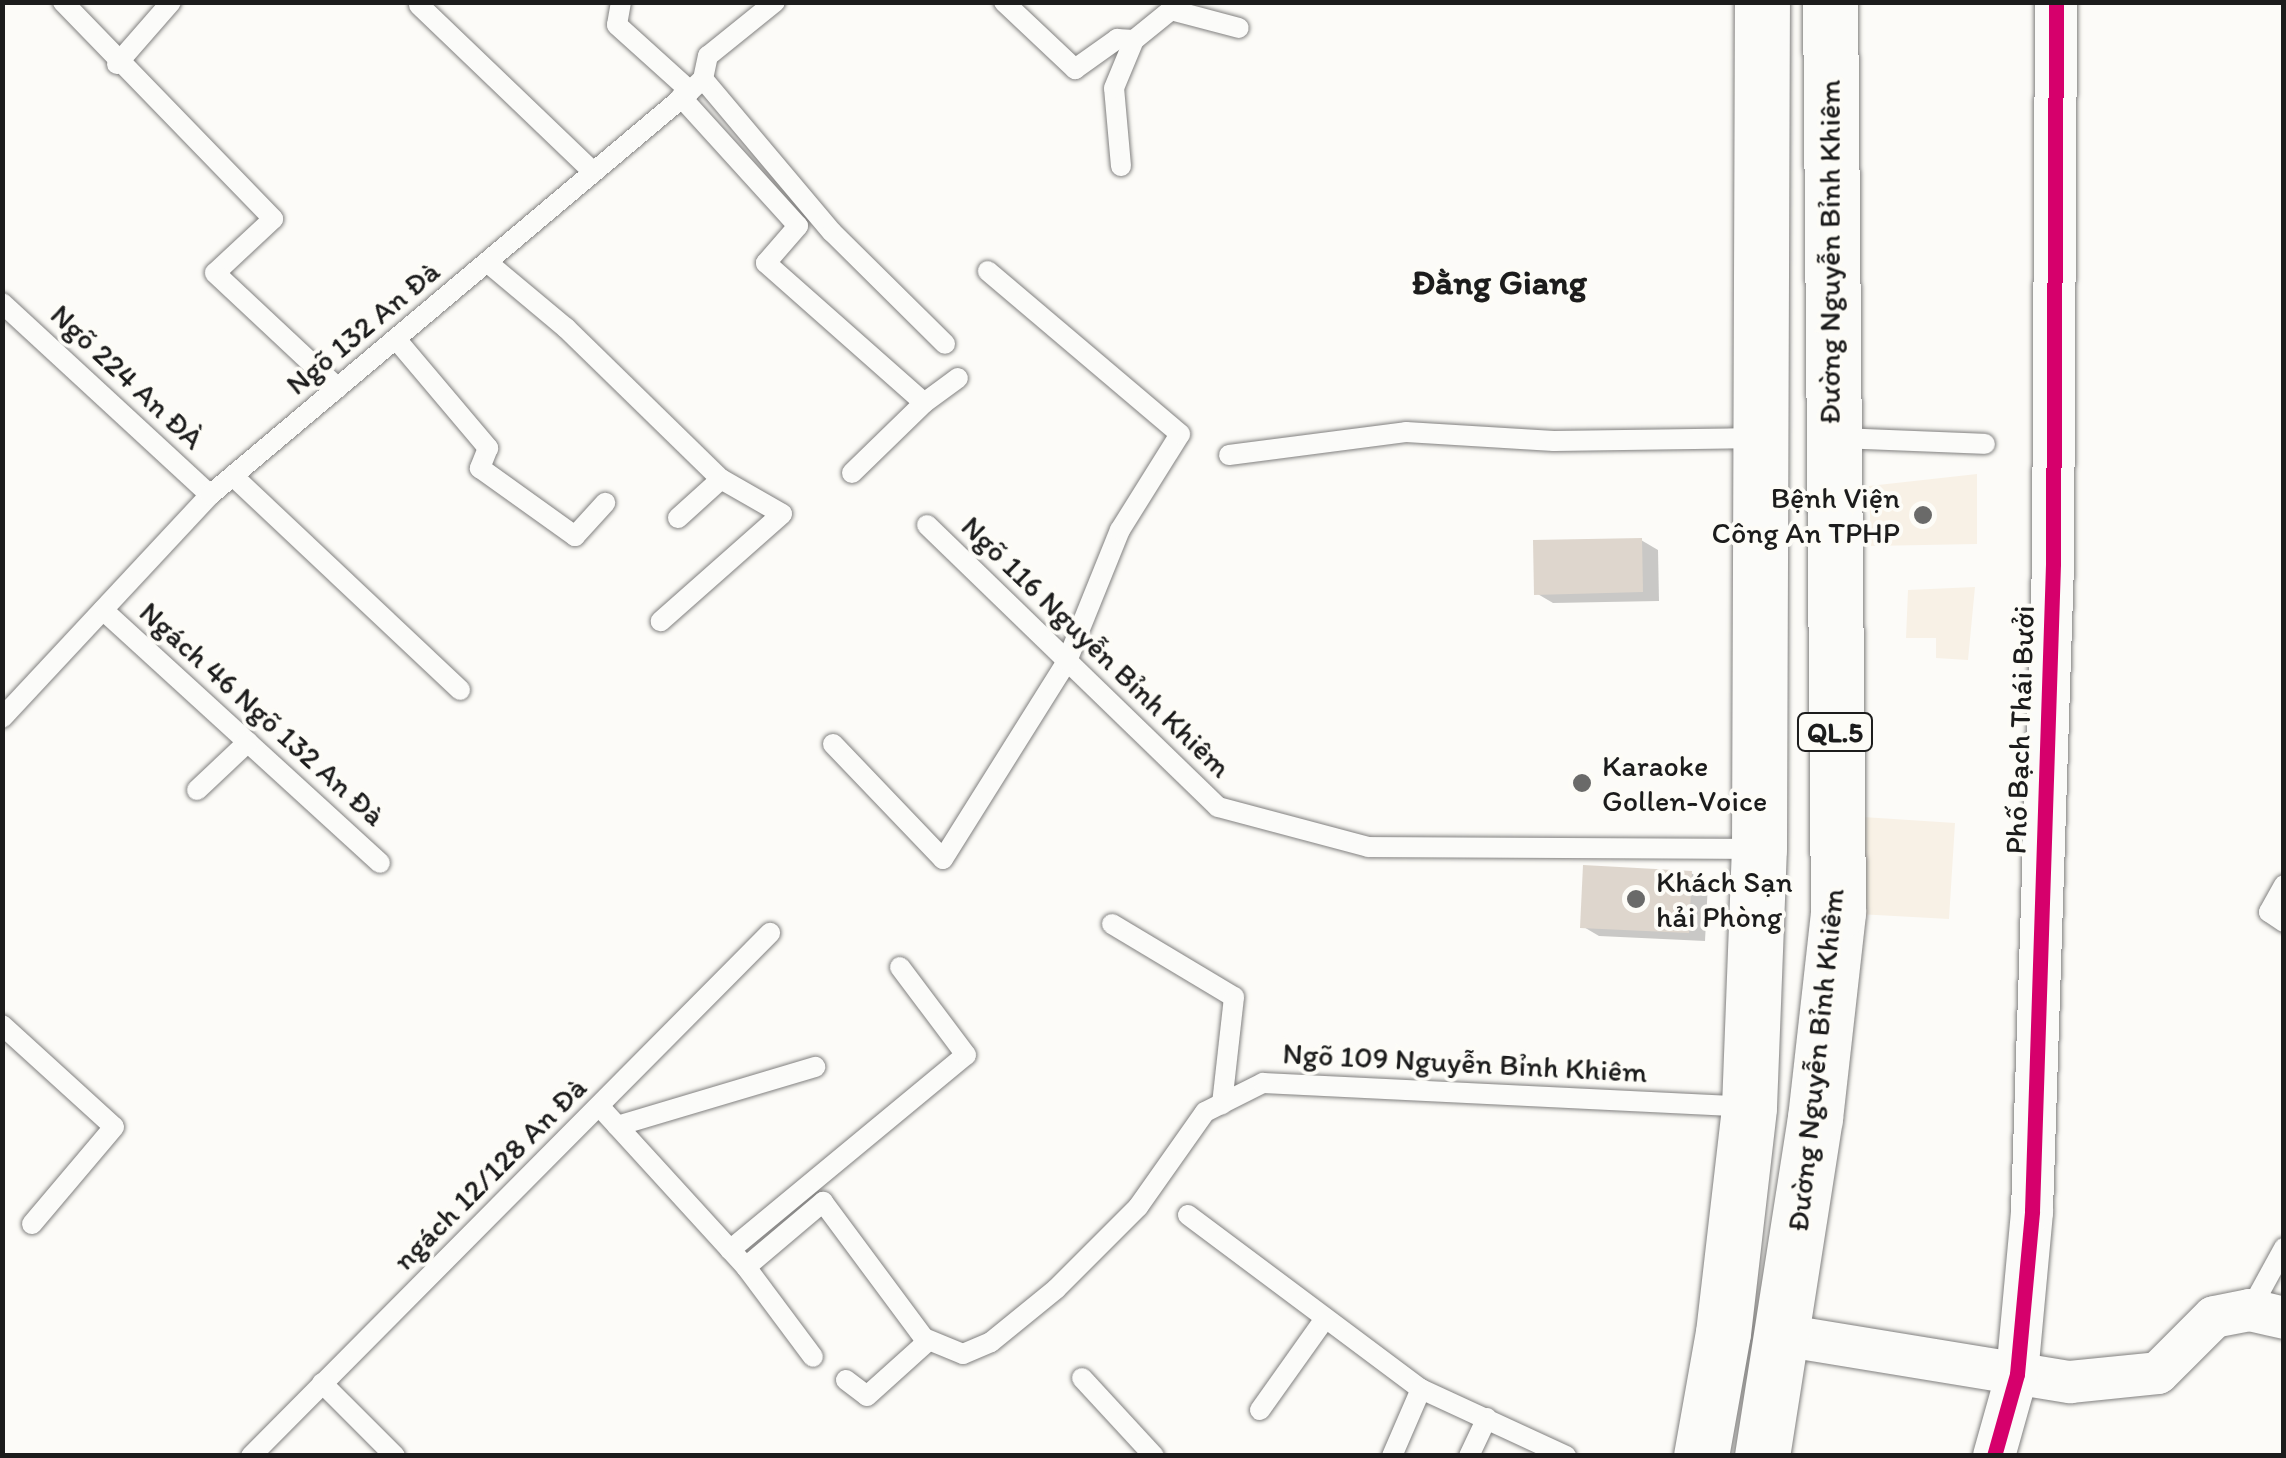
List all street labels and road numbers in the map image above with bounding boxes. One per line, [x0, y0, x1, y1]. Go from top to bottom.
street label: Đường Nguyễn Bỉnh Khiêm [1812, 80, 1848, 424]
street label: Ngõ 132 An Đà [279, 253, 447, 403]
street label: Ngõ 224 An ĐÀ [43, 297, 211, 457]
street label: Ngõ 116 Nguyễn Bỉnh Khiêm [954, 509, 1238, 785]
street label: Ngách 46 Ngõ 132 An Đà [132, 594, 392, 834]
street label: Phố Bạch Thái Bưởi [1998, 605, 2042, 855]
road number: QL.5 [1795, 709, 1875, 755]
street label: Đường Nguyễn Bỉnh Khiêm [1780, 887, 1852, 1233]
street label: Ngõ 109 Nguyễn Bỉnh Khiêm [1282, 1035, 1648, 1091]
street label: ngách 12/128 An Đà [386, 1070, 594, 1278]

